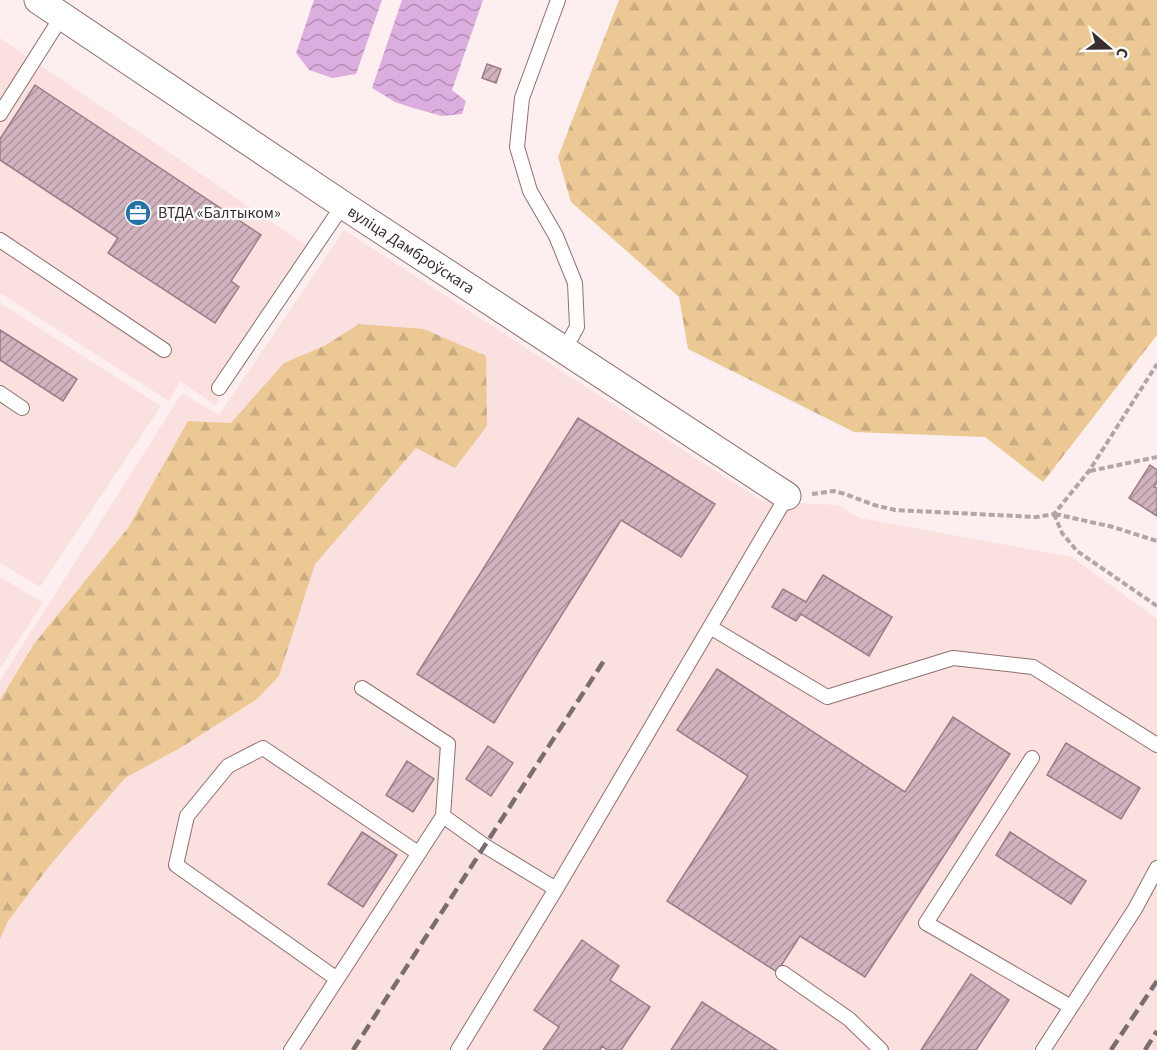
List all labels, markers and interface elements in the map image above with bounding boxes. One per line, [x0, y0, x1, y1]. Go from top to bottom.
north arrow [1079, 18, 1139, 78]
text: С [1110, 45, 1134, 61]
office icon: ВТДА «Балтыком» [123, 198, 153, 228]
street label: вуліца Дамброўскага [343, 201, 479, 299]
place label: ВТДА «Балтыком» [158, 202, 281, 224]

